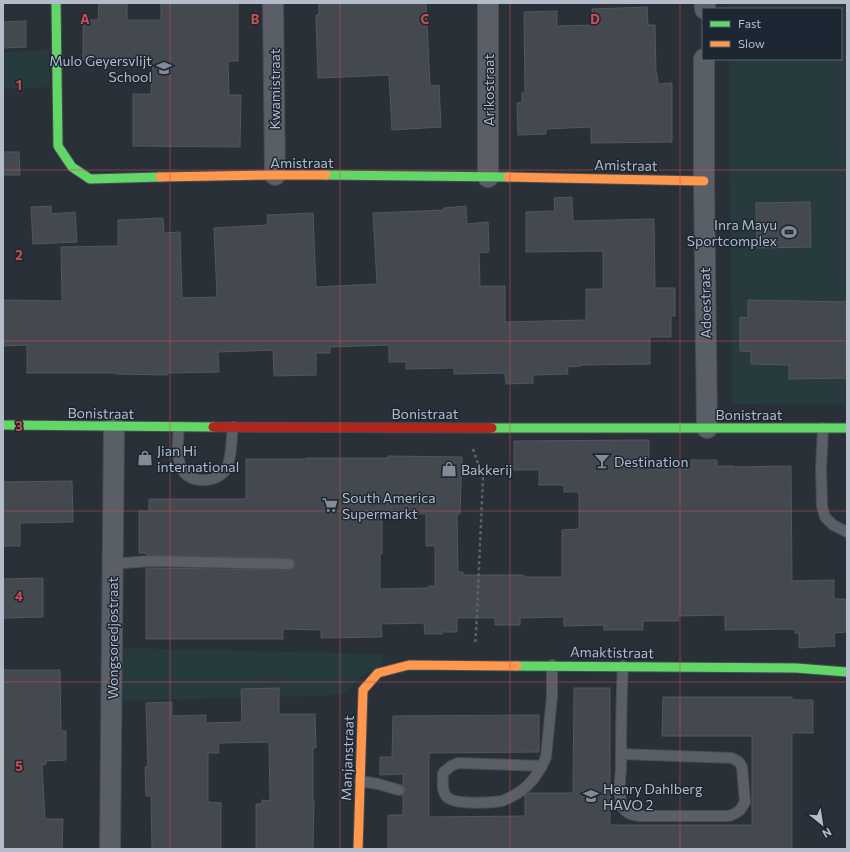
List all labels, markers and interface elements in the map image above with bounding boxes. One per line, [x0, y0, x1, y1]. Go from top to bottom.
legend [702, 8, 842, 60]
text: A [80, 11, 90, 27]
text: B [251, 11, 260, 27]
text: C [421, 11, 430, 27]
text: D [590, 11, 600, 27]
text: Fast [738, 16, 761, 30]
text: Slow [738, 36, 765, 50]
street label: Kwamistraat [266, 48, 283, 130]
place label: Mulo Geyersvlijt School [49, 52, 152, 85]
street label: Arikostraat [480, 54, 497, 126]
school or university icon: Mulo Geyersvlijt School [155, 59, 173, 77]
text: 1 [16, 77, 22, 93]
street label: Amistraat [270, 154, 334, 171]
street label: Amistraat [594, 156, 658, 174]
place label: Inra Mayu Sportcomplex [687, 216, 778, 249]
sports icon: Inra Mayu Sportcomplex [780, 223, 798, 241]
text: 2 [15, 247, 23, 263]
street label: Adoestraat [696, 267, 714, 339]
street label: Bonistraat [67, 404, 135, 422]
street label: Bonistraat [392, 405, 459, 422]
street label: Bonistraat [716, 406, 783, 423]
text: 3 [15, 418, 23, 434]
place label: Jian Hi international [157, 442, 239, 475]
shop icon: Jian Hi international [136, 449, 154, 467]
bar icon: Destination [593, 452, 611, 470]
place label: Destination [614, 453, 688, 470]
shop icon: Bakkerij [440, 460, 458, 478]
place label: Bakkerij [461, 461, 512, 478]
place label: South America Supermarkt [342, 489, 436, 522]
supermarket icon: South America Supermarkt [321, 496, 339, 514]
street label: Wongsoredjostraat [104, 576, 121, 699]
text: 4 [15, 588, 23, 604]
street label: Amaktistraat [570, 643, 654, 661]
street label: Manjanstraat [337, 715, 357, 801]
text: 5 [15, 758, 23, 774]
place label: Henry Dahlberg HAVO 2 [603, 780, 703, 813]
school or university icon: Henry Dahlberg HAVO 2 [582, 787, 600, 805]
north arrow [802, 804, 842, 844]
text: N [820, 825, 834, 841]

